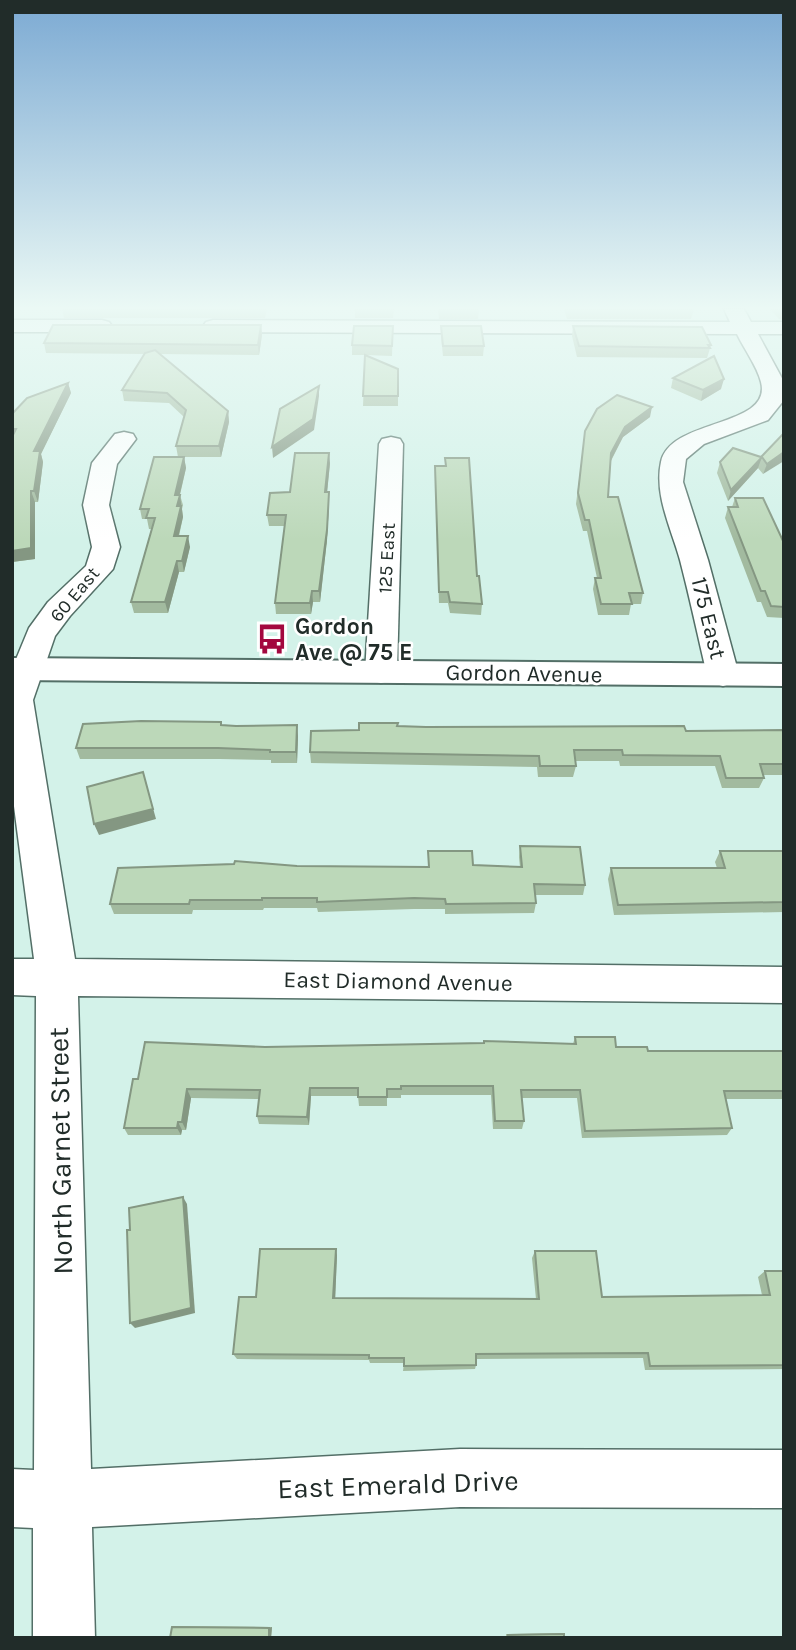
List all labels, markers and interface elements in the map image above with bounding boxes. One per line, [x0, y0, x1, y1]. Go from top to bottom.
street label: 125 East [374, 522, 400, 594]
street label: 60 East [45, 563, 104, 627]
street label: 175 East [685, 575, 732, 662]
place label: Gordon Ave @ 75 E [295, 613, 412, 666]
bus stop icon: Gordon Ave @ 75 E [255, 622, 289, 656]
street label: Gordon Avenue [445, 659, 603, 688]
street label: East Diamond Avenue [283, 966, 513, 997]
street label: North Garnet Street [42, 1027, 79, 1275]
street label: East Emerald Drive [277, 1464, 519, 1505]

